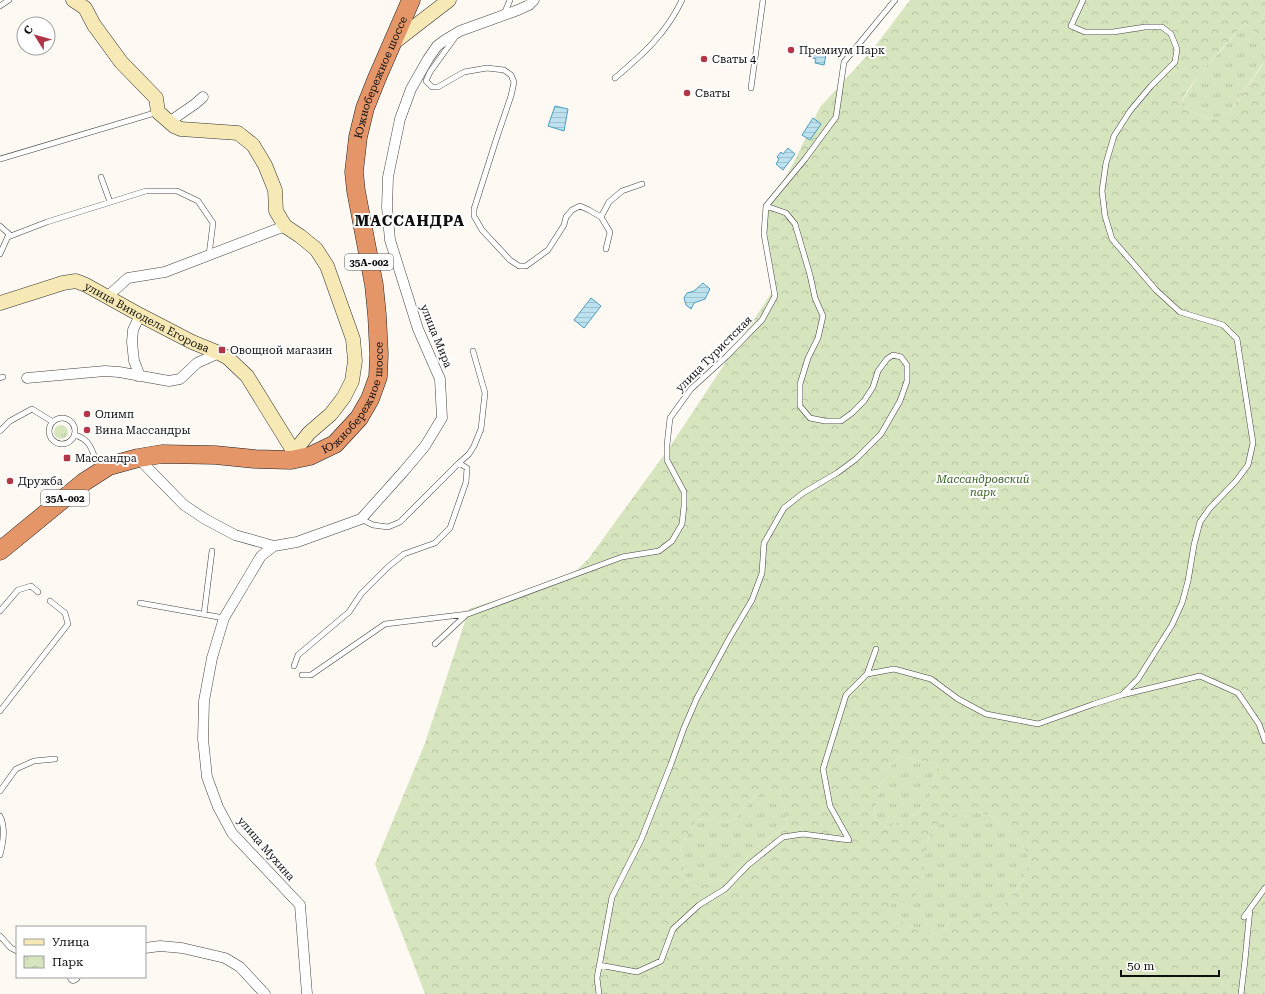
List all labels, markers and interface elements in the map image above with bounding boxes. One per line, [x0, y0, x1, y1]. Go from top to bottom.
street label: Южнобережное шоссе [351, 14, 410, 140]
north arrow [16, 16, 56, 56]
text: С [21, 23, 36, 37]
place label: Премиум Парк [799, 44, 885, 57]
marker: Премиум Парк [786, 45, 796, 55]
place label: Сваты 4 [712, 53, 757, 66]
marker: Сваты 4 [699, 54, 709, 64]
place label: Сваты [695, 87, 730, 100]
marker: Сваты [682, 88, 692, 98]
district label: МАССАНДРА [355, 212, 465, 230]
road number: 35А-002 [345, 254, 393, 270]
street label: улица Винодела Егорова [82, 279, 211, 355]
street label: улица Мира [417, 302, 455, 370]
street label: улица Туристская [673, 313, 755, 395]
street label: Южнобережное шоссе [319, 342, 385, 456]
place label: Овощной магазин [230, 344, 332, 357]
marker: Овощной магазин [217, 345, 227, 355]
place label: Олимп [95, 408, 134, 421]
marker: Олимп [82, 409, 92, 419]
place label: Вина Массандры [95, 424, 190, 437]
marker: Вина Массандры [82, 425, 92, 435]
place label: Массандра [75, 452, 137, 465]
marker: Массандра [62, 453, 72, 463]
park label: Массандровский парк [936, 473, 1030, 499]
place label: Дружба [18, 475, 63, 488]
marker: Дружба [5, 476, 15, 486]
road number: 35А-002 [41, 490, 89, 506]
street label: улица Мухина [235, 814, 297, 884]
legend [16, 926, 146, 978]
text: Улица [52, 935, 90, 949]
scale bar [1121, 952, 1219, 978]
text: Парк [52, 955, 84, 969]
text: 50 m [1127, 959, 1154, 973]

